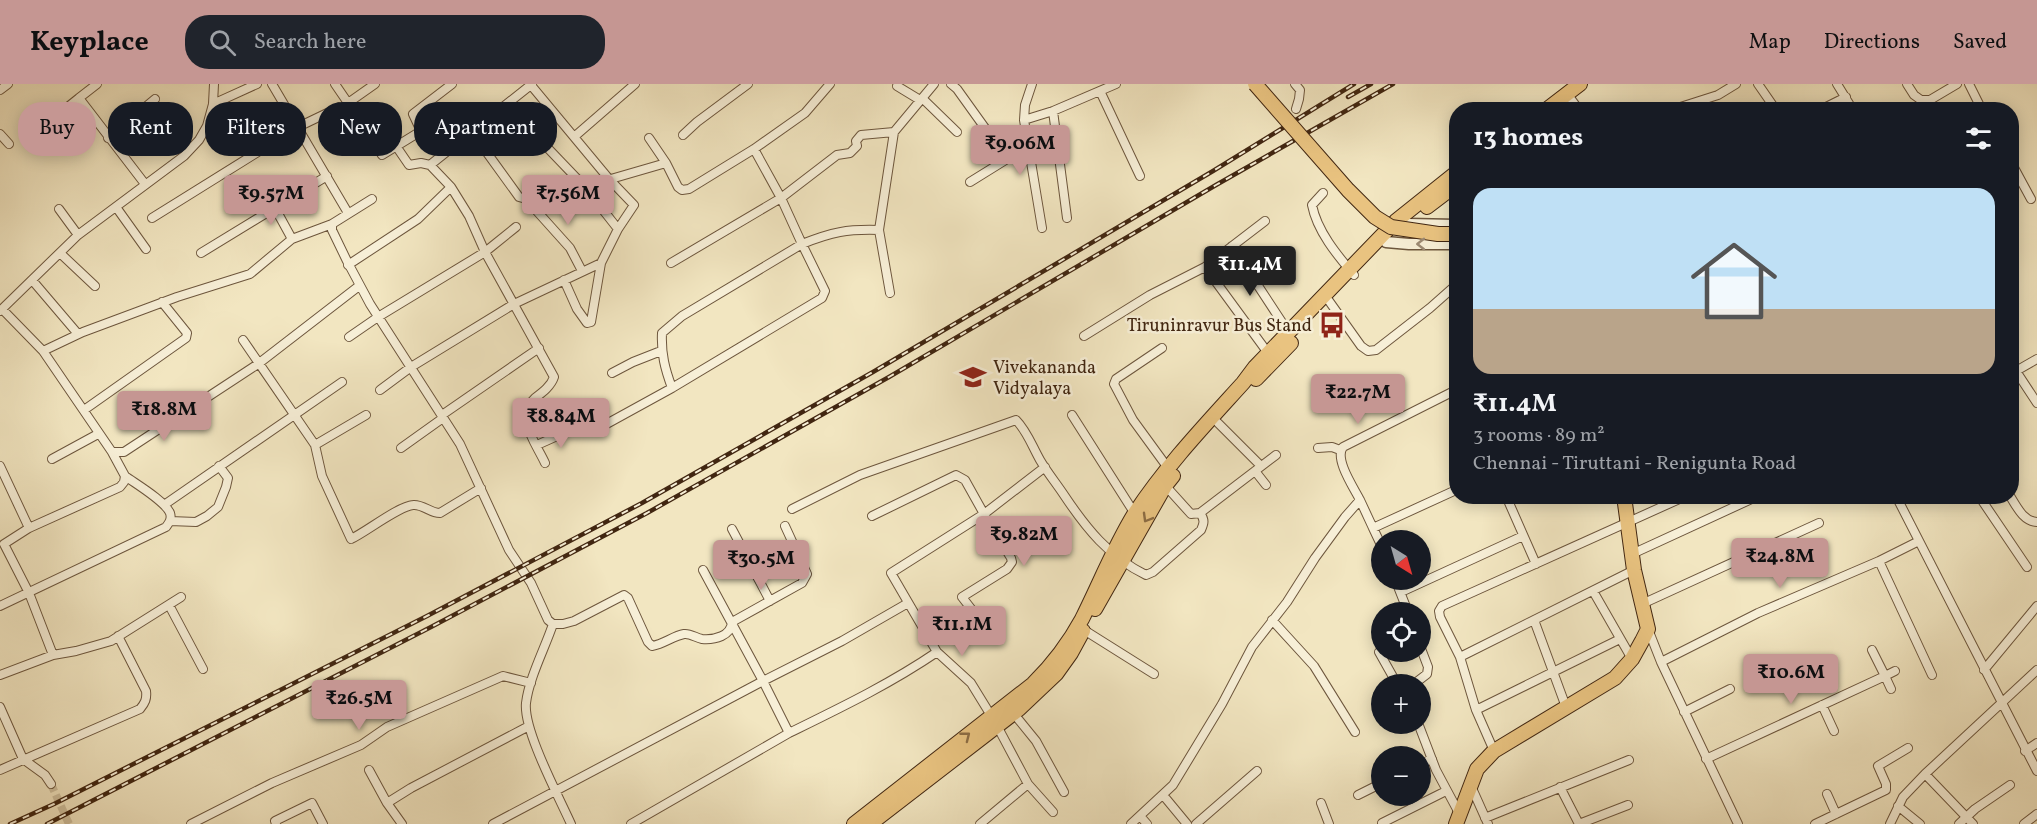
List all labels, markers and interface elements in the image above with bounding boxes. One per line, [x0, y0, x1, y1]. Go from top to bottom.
search box [185, 15, 605, 69]
text: Keyplace [30, 23, 149, 62]
icon: search [206, 26, 239, 59]
text: Search here [254, 27, 366, 58]
text: Map [1749, 28, 1791, 57]
text: Directions [1824, 28, 1920, 57]
text: Saved [1953, 28, 2007, 57]
chip: Buy [18, 102, 96, 156]
chip: Rent [108, 102, 193, 156]
chip: Filters [205, 102, 306, 156]
chip: New [318, 102, 402, 156]
chip: Apartment [414, 102, 557, 156]
text: 13 homes [1473, 120, 1583, 156]
icon: filters [1962, 122, 1995, 155]
pin: ₹9.06M [971, 125, 1069, 176]
text: ₹9.06M [985, 130, 1055, 158]
pin: ₹9.57M [222, 175, 320, 226]
pin: ₹7.56M [519, 175, 617, 226]
text: ₹9.57M [238, 180, 304, 208]
text: ₹7.56M [536, 180, 600, 208]
icon: home [1680, 227, 1788, 335]
one-way arrow [1417, 238, 1426, 250]
pin: ₹11.4M [1201, 246, 1299, 297]
text: ₹11.4M [1218, 251, 1282, 279]
bus stop icon: Tiruninravur Bus Stand [1317, 310, 1347, 340]
place label: Tiruninravur Bus Stand [1127, 314, 1312, 339]
place label: Vivekananda Vidyalaya [993, 356, 1096, 402]
school or university icon: Vivekananda Vidyalaya [958, 362, 988, 392]
pin: ₹22.7M [1309, 374, 1407, 425]
text: ₹22.7M [1325, 379, 1391, 407]
text: ₹11.4M [1473, 386, 1557, 422]
pin: ₹18.8M [115, 391, 213, 442]
text: ₹18.8M [131, 396, 197, 424]
pin: ₹8.84M [512, 398, 610, 449]
text: ₹8.84M [526, 403, 596, 431]
text: 3 rooms · 89 m² [1473, 422, 1605, 450]
text: Chennai - Tiruttani - Renigunta Road [1473, 450, 1796, 478]
one-way arrow [1142, 512, 1154, 522]
pin: ₹9.82M [975, 516, 1073, 567]
text: ₹9.82M [990, 521, 1058, 549]
north arrow [1371, 530, 1431, 590]
map controls [1371, 530, 1431, 806]
pin: ₹24.8M [1731, 538, 1829, 589]
pin: ₹30.5M [712, 540, 810, 591]
text: ₹24.8M [1745, 543, 1815, 571]
text: ₹30.5M [727, 545, 795, 573]
button: locate [1371, 602, 1431, 662]
pin: ₹11.1M [913, 606, 1011, 657]
text: ₹11.1M [932, 611, 992, 639]
pin: ₹10.6M [1742, 654, 1840, 705]
text: ₹10.6M [1757, 659, 1825, 687]
button: + [1371, 674, 1431, 734]
pin: ₹26.5M [310, 680, 408, 731]
text: ₹26.5M [326, 685, 392, 713]
one-way arrow [959, 732, 970, 743]
button: − [1371, 746, 1431, 806]

